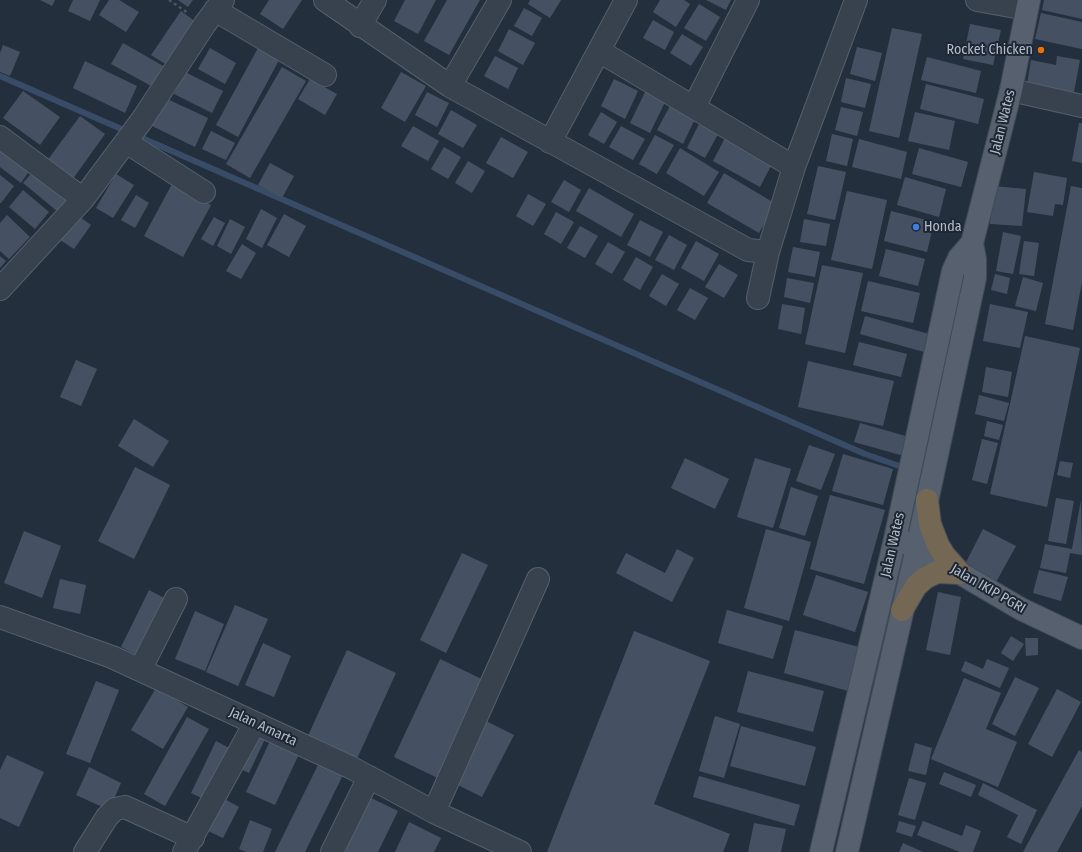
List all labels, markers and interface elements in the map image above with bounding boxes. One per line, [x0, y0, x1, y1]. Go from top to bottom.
place label: Rocket Chicken [946, 42, 1033, 58]
marker: Rocket Chicken [1036, 45, 1046, 55]
street label: Jalan Wates [987, 88, 1019, 156]
place label: Honda [924, 219, 962, 235]
marker: Honda [911, 222, 921, 232]
street label: Jalan Wates [877, 511, 909, 579]
street label: Jalan IKIP PGRI [948, 561, 1028, 617]
street label: Jalan Amarta [226, 704, 300, 750]

